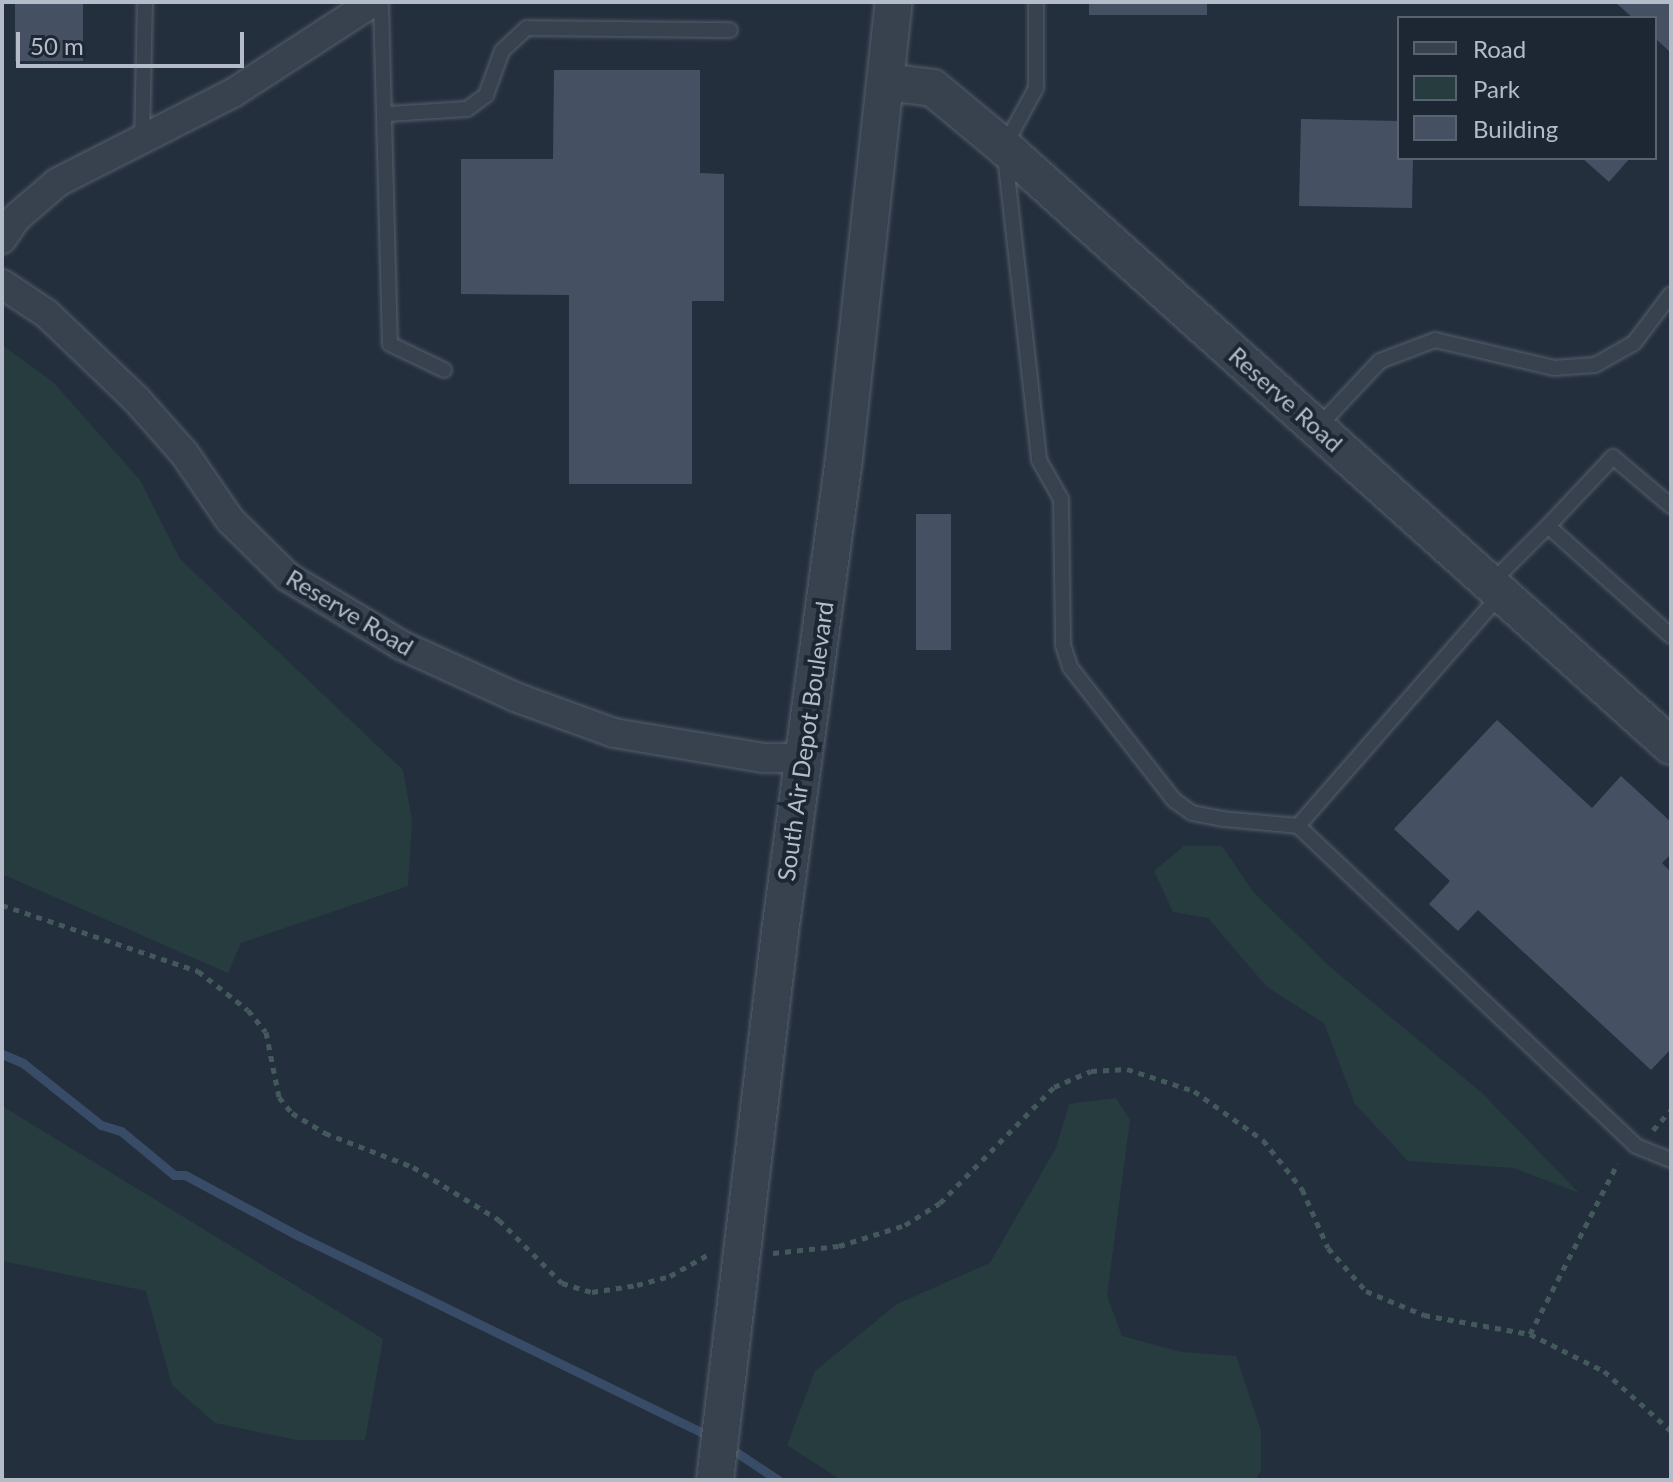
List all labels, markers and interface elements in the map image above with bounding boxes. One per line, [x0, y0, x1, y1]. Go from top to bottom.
scale bar [20, 16, 248, 66]
legend [1397, 16, 1657, 160]
text: 50 m [30, 31, 84, 60]
text: Road [1473, 34, 1526, 63]
text: Park [1473, 74, 1520, 103]
text: Building [1473, 114, 1558, 143]
street label: Reserve Road [1223, 341, 1349, 457]
street label: Reserve Road [281, 563, 419, 661]
street label: South Air Depot Boulevard [771, 599, 839, 883]

